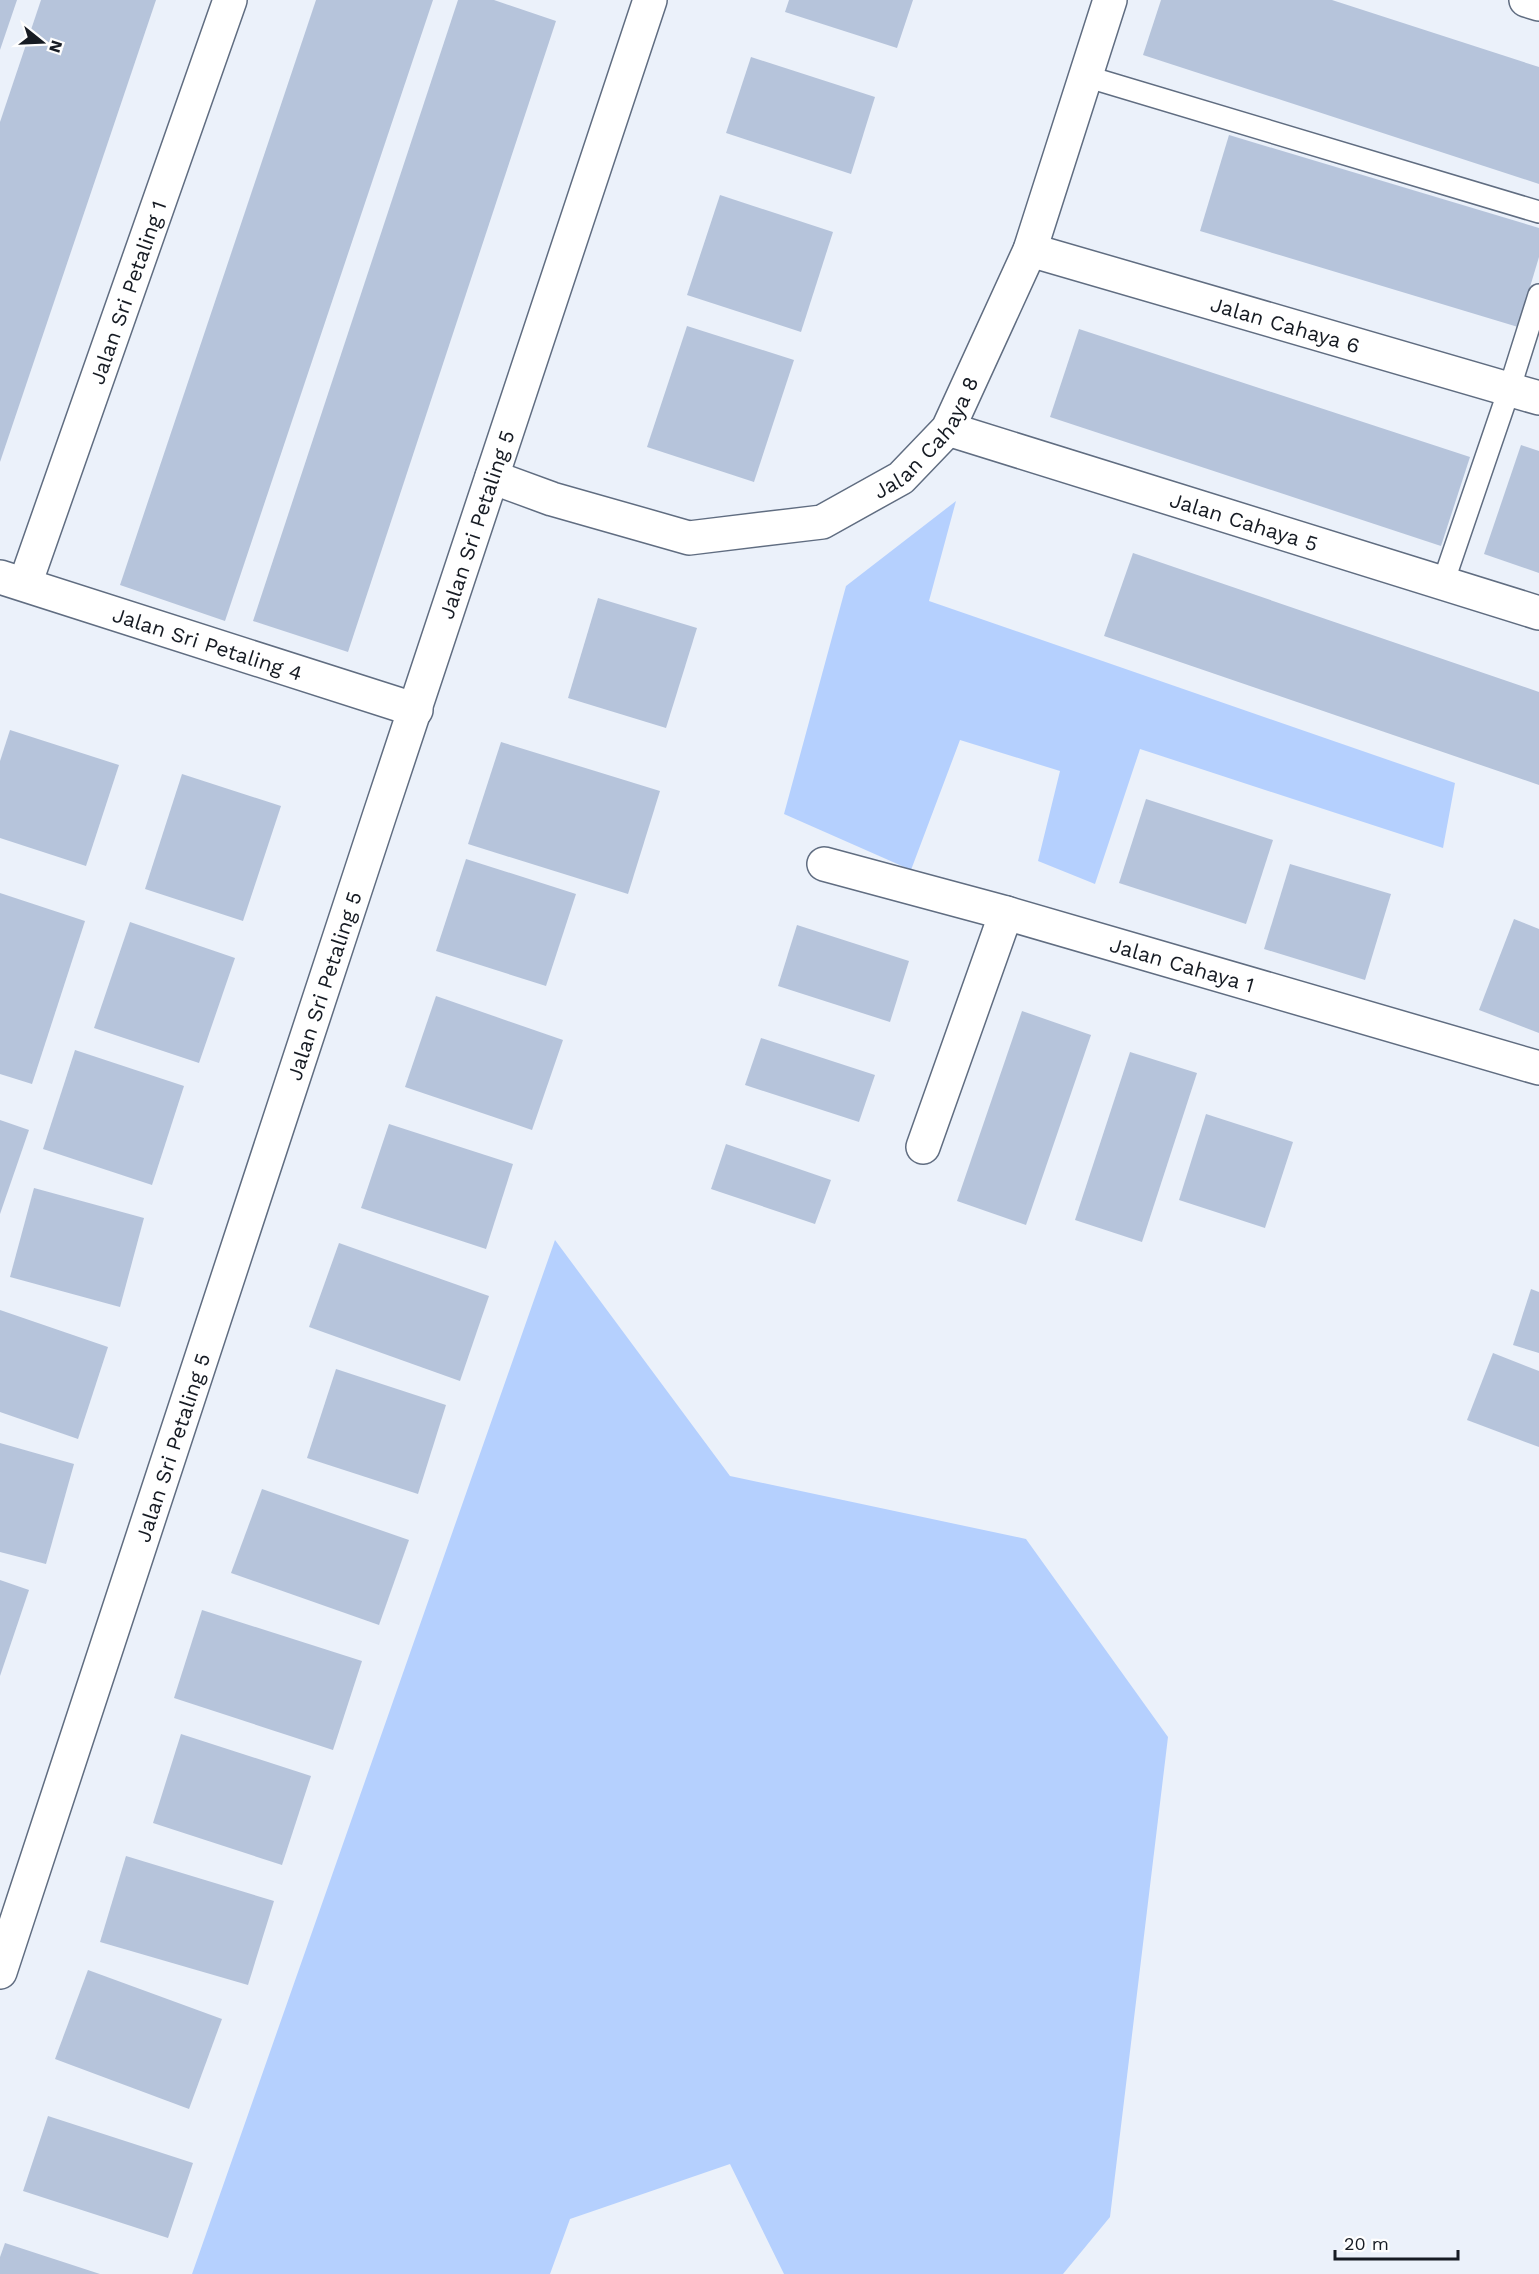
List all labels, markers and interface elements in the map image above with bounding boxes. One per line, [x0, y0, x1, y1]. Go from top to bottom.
north arrow [12, 12, 72, 72]
text: N [45, 38, 67, 55]
street label: Jalan Sri Petaling 1 [84, 197, 171, 388]
street label: Jalan Cahaya 6 [1208, 291, 1363, 358]
street label: Jalan Cahaya 8 [869, 372, 983, 504]
street label: Jalan Sri Petaling 5 [433, 427, 519, 622]
street label: Jalan Cahaya 5 [1167, 486, 1321, 556]
street label: Jalan Sri Petaling 4 [110, 601, 306, 685]
street label: Jalan Sri Petaling 5 [281, 888, 366, 1083]
street label: Jalan Cahaya 1 [1107, 931, 1257, 997]
street label: Jalan Sri Petaling 5 [129, 1350, 215, 1545]
scale bar [1335, 2223, 1458, 2261]
text: 20 m [1344, 2233, 1389, 2254]

